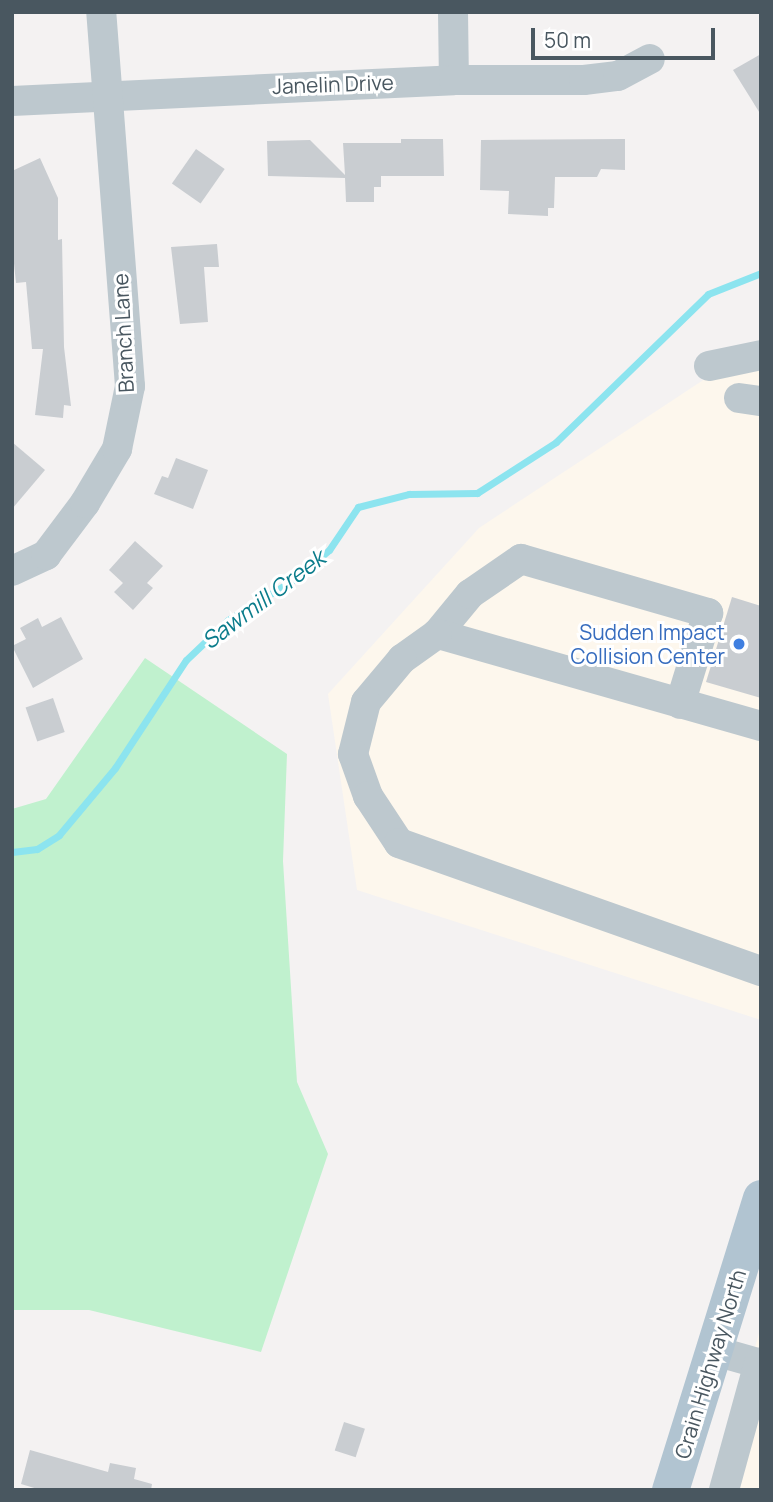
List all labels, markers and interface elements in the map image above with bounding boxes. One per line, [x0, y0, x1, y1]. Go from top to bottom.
scale bar [535, 14, 719, 58]
text: 50 m [544, 26, 591, 54]
street label: Janelin Drive [272, 69, 394, 99]
street label: Branch Lane [107, 273, 139, 393]
water label: Sawmill Creek [196, 544, 330, 654]
place label: Sudden Impact Collision Center [571, 619, 725, 669]
marker: Sudden Impact Collision Center [731, 636, 747, 652]
street label: Crain Highway North [669, 1266, 751, 1462]

